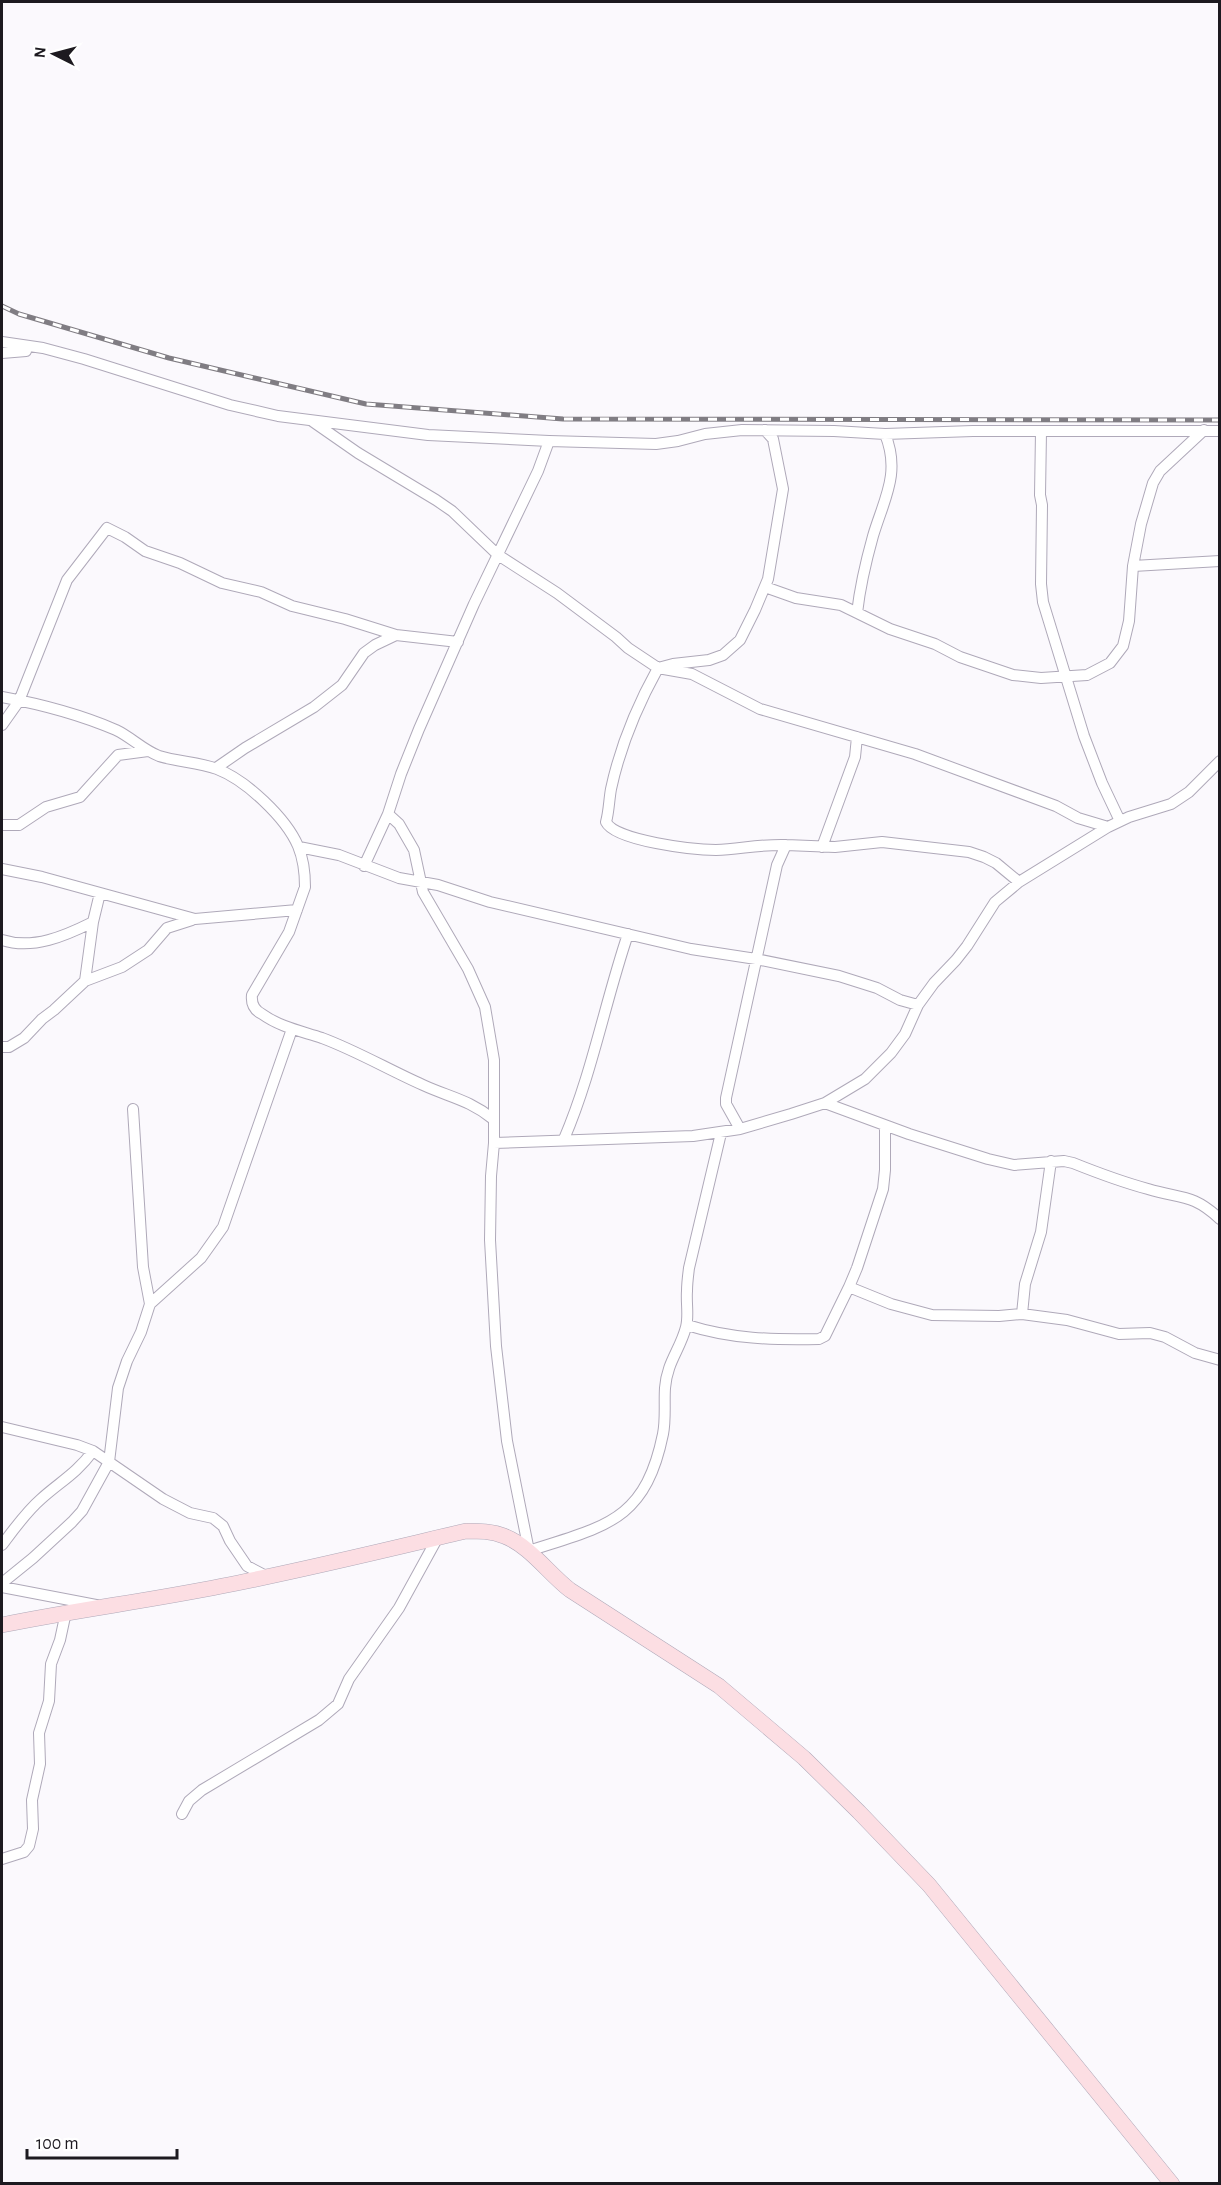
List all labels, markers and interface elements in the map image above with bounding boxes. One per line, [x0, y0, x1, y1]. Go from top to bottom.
north arrow [24, 24, 84, 84]
text: N [32, 46, 49, 59]
scale bar [27, 2122, 177, 2160]
text: 100 m [36, 2135, 79, 2153]

